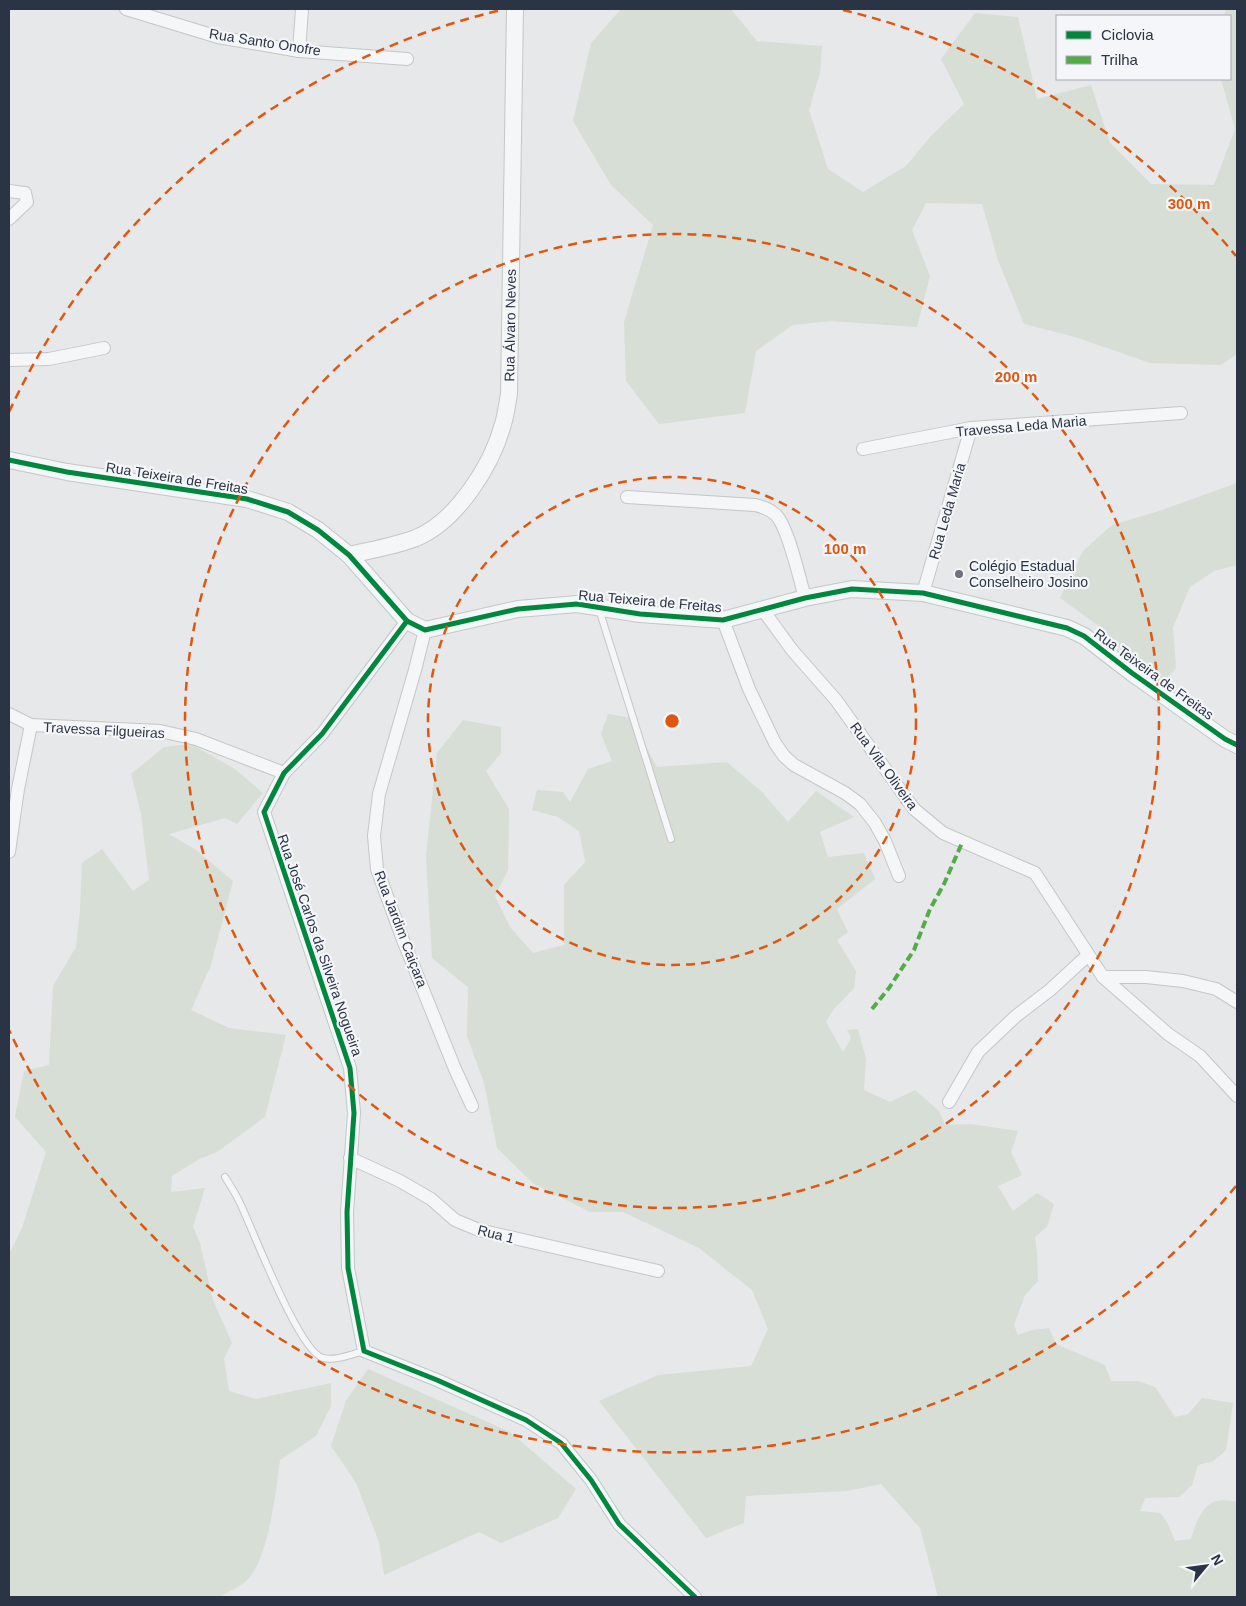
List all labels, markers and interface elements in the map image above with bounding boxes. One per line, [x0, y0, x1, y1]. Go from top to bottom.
legend [1056, 15, 1231, 80]
street label: Rua Santo Onofre [208, 25, 322, 59]
text: Ciclovia [1101, 26, 1154, 43]
text: Trilha [1101, 51, 1139, 68]
text: 300 m [1168, 195, 1210, 212]
street label: Rua Álvaro Neves [501, 269, 519, 382]
text: 200 m [995, 368, 1037, 385]
street label: Travessa Leda Maria [955, 412, 1087, 440]
street label: Rua Teixeira de Freitas [105, 459, 249, 497]
street label: Rua Leda Maria [926, 461, 968, 561]
text: 100 m [824, 540, 866, 557]
place label: Colégio Estadual Conselheiro Josino [969, 558, 1088, 590]
marker: Colégio Estadual Conselheiro Josino [953, 568, 965, 580]
street label: Rua Teixeira de Freitas [578, 587, 722, 615]
street label: Rua Teixeira de Freitas [1091, 625, 1217, 723]
centre of rings [663, 712, 681, 730]
street label: Travessa Filgueiras [43, 719, 165, 741]
street label: Rua Vila Oliveira [847, 719, 921, 813]
street label: Rua José Carlos da Silveira Nogueira [274, 832, 366, 1058]
street label: Rua Jardim Caiçara [371, 868, 431, 990]
street label: Rua 1 [476, 1222, 516, 1246]
north arrow [1181, 1541, 1231, 1591]
text: N [1208, 1551, 1227, 1568]

